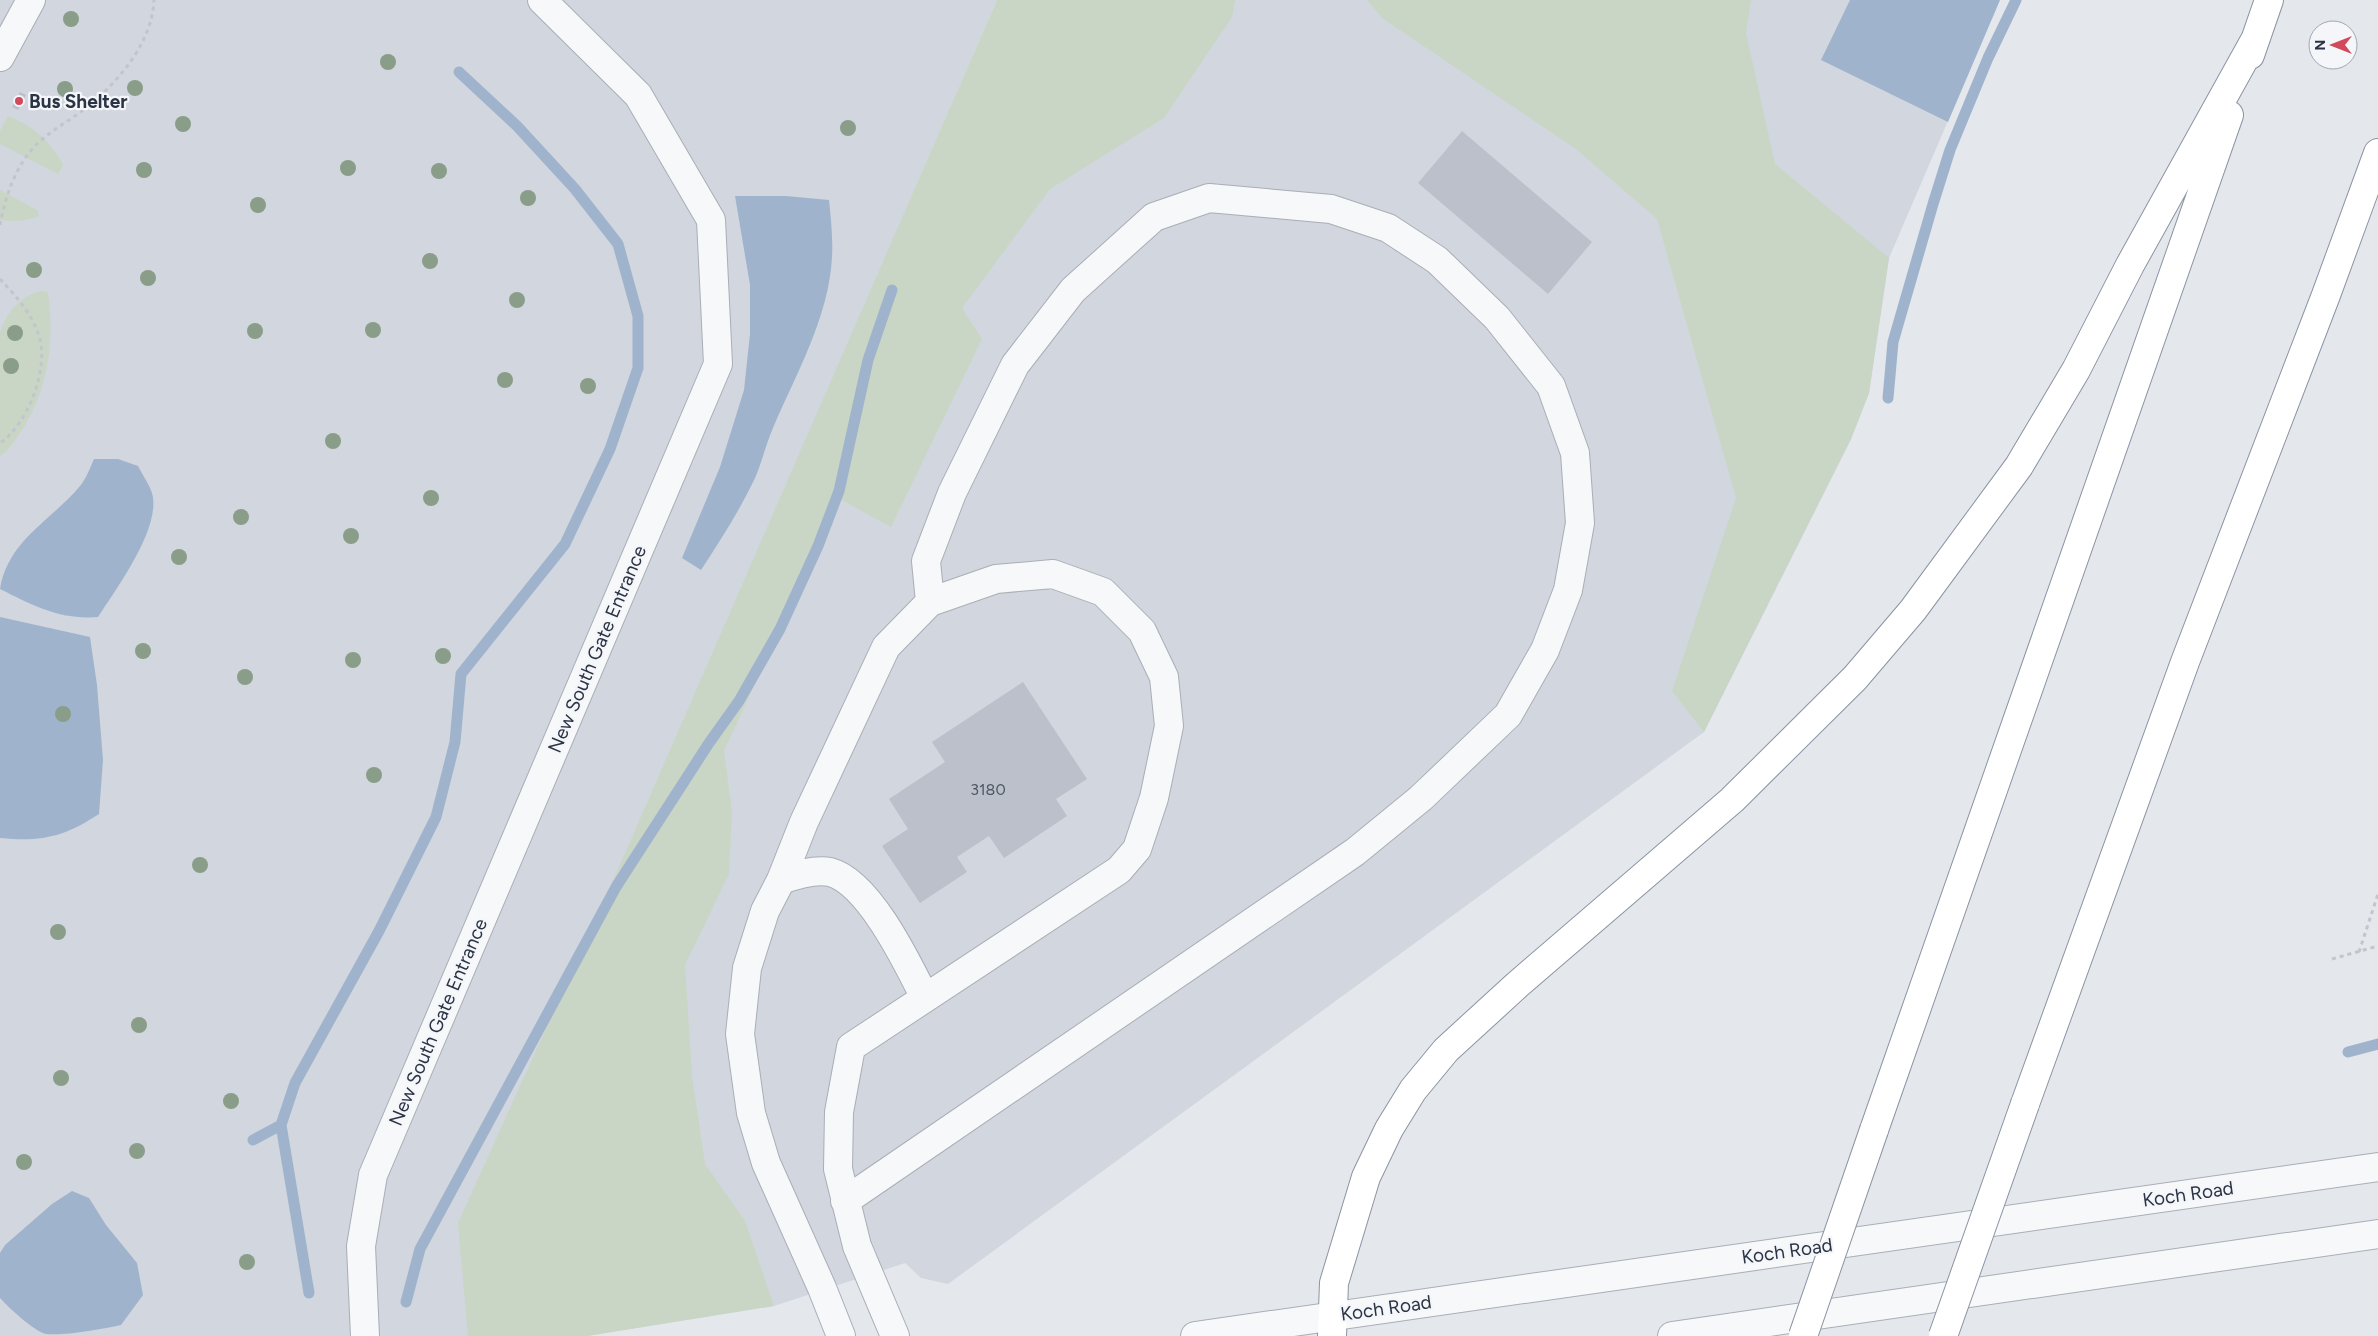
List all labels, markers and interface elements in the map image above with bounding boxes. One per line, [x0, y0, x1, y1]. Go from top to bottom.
north arrow [2308, 20, 2358, 70]
text: N [2312, 40, 2329, 50]
place label: Bus Shelter [29, 90, 128, 113]
marker: Bus Shelter [13, 95, 25, 107]
street label: New South Gate Entrance [543, 542, 651, 756]
house number: 3180 [970, 780, 1006, 799]
street label: New South Gate Entrance [384, 915, 492, 1129]
street label: Koch Road [2141, 1176, 2235, 1212]
street label: Koch Road [1740, 1233, 1834, 1269]
street label: Koch Road [1339, 1290, 1433, 1326]

